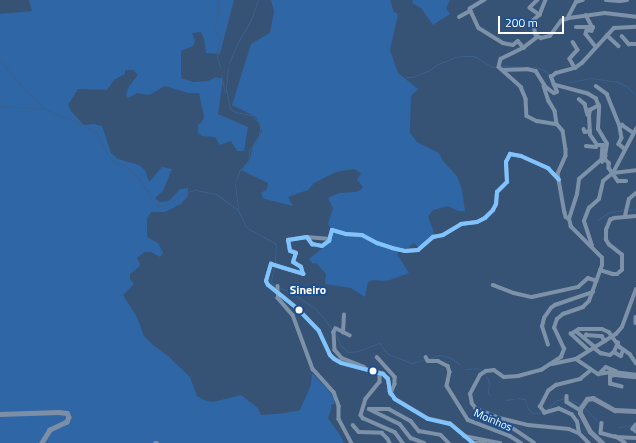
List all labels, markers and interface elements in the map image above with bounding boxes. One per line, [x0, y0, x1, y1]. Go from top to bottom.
scale bar [500, 8, 566, 34]
text: 200 m [505, 13, 538, 32]
district label: Sineiro [290, 283, 326, 297]
unlabelled marker [294, 305, 304, 315]
unlabelled marker [368, 366, 378, 376]
street label: Moinhos [472, 406, 514, 434]

